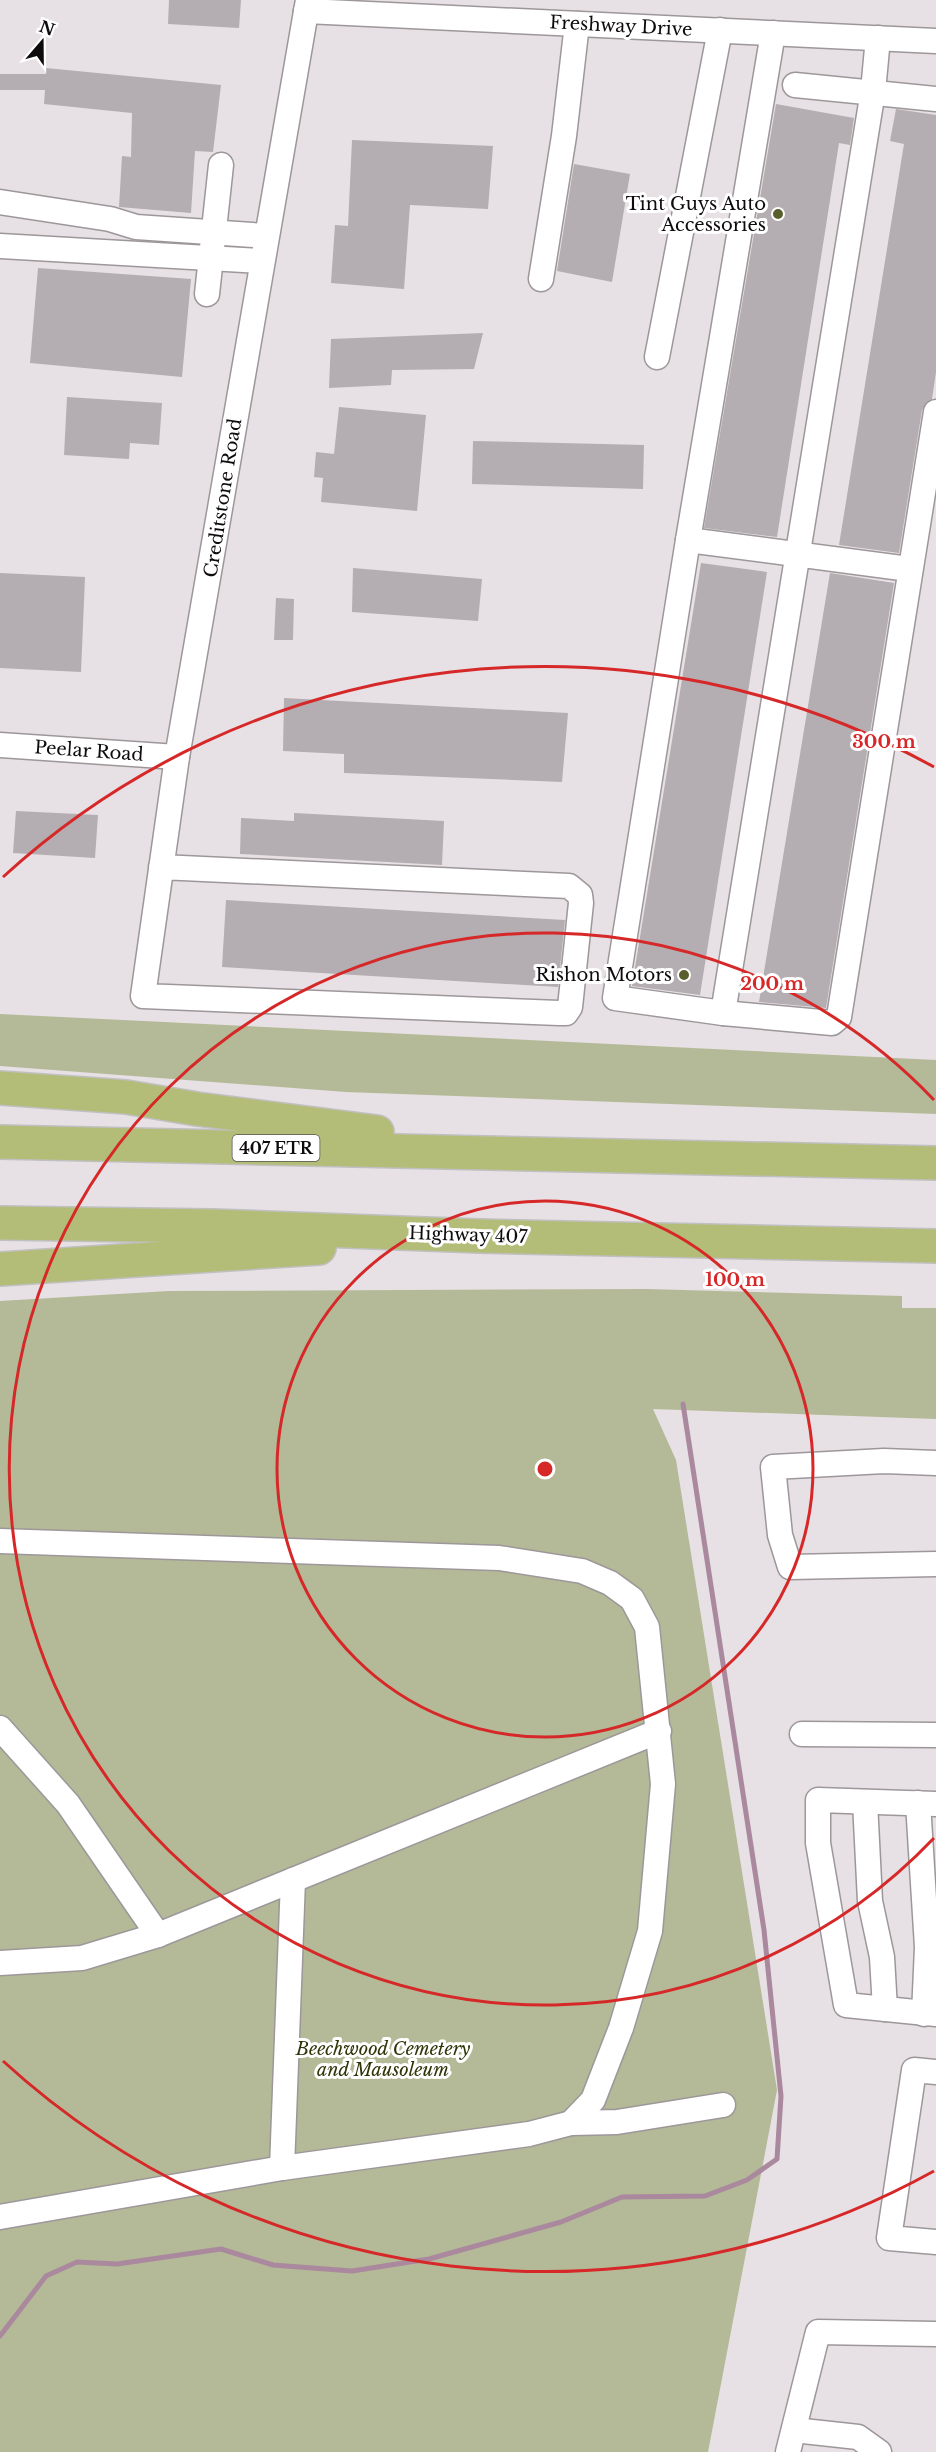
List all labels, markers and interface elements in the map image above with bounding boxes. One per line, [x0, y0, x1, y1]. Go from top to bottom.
street label: Freshway Drive [549, 11, 693, 41]
north arrow [12, 12, 72, 72]
text: N [37, 16, 58, 40]
place label: Tint Guys Auto Accessories [626, 193, 766, 236]
marker: Tint Guys Auto Accessories [771, 207, 785, 221]
street label: Creditstone Road [200, 417, 246, 579]
text: 300 m [852, 731, 916, 753]
street label: Peelar Road [34, 736, 144, 766]
place label: Rishon Motors [536, 964, 672, 986]
marker: Rishon Motors [677, 968, 691, 982]
text: 200 m [740, 973, 804, 995]
road number: 407 ETR [232, 1135, 320, 1161]
street label: Highway 407 [408, 1222, 529, 1248]
text: 100 m [705, 1269, 765, 1291]
centre of rings [535, 1459, 555, 1479]
park label: Beechwood Cemetery and Mausoleum [295, 2038, 471, 2081]

